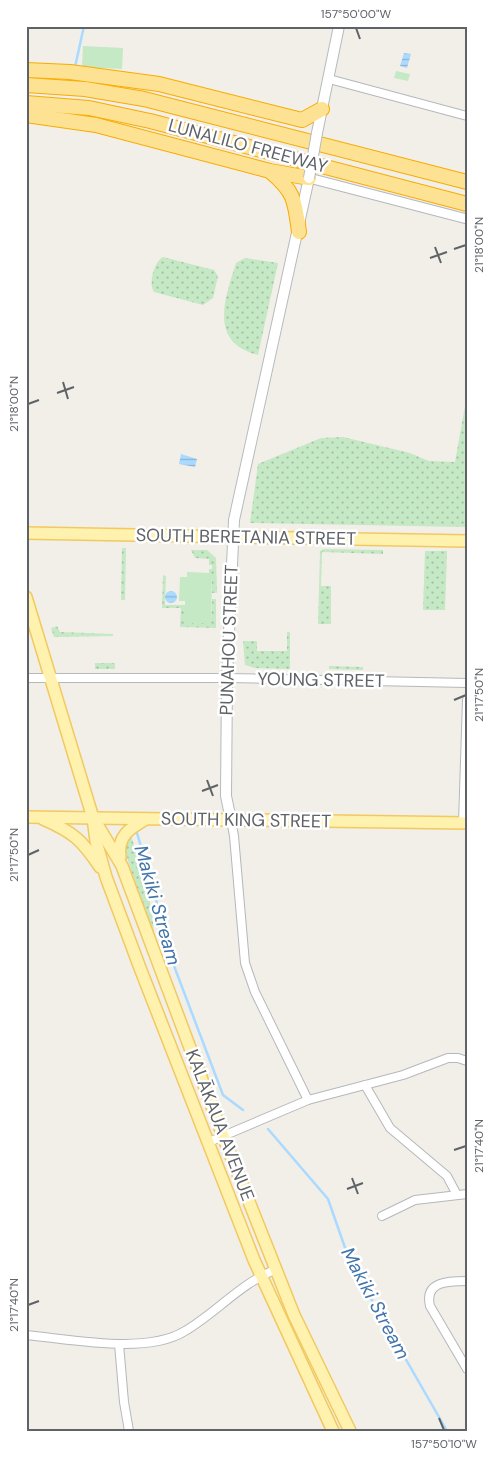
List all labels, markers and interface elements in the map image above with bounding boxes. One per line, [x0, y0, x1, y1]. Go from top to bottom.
text: 157°50'00"W [321, 6, 392, 22]
street label: LUNALILO FREEWAY [166, 113, 331, 179]
text: 21°18'00"N [471, 217, 487, 273]
text: 21°18'00"N [6, 376, 22, 432]
street label: SOUTH BERETANIA STREET [136, 523, 356, 551]
street label: PUNAHOU STREET [214, 564, 244, 716]
street label: YOUNG STREET [257, 667, 385, 693]
text: 21°17'50"N [471, 668, 487, 722]
street label: SOUTH KING STREET [161, 807, 331, 833]
text: 21°17'50"N [6, 828, 22, 882]
water label: Makiki Stream [128, 842, 187, 968]
street label: KALĀKAUA AVENUE [180, 1046, 260, 1204]
text: 21°17'40"N [471, 1119, 487, 1173]
water label: Makiki Stream [335, 1243, 416, 1364]
text: 21°17'40"N [6, 1278, 22, 1332]
text: 157°50'10"W [411, 1436, 477, 1452]

